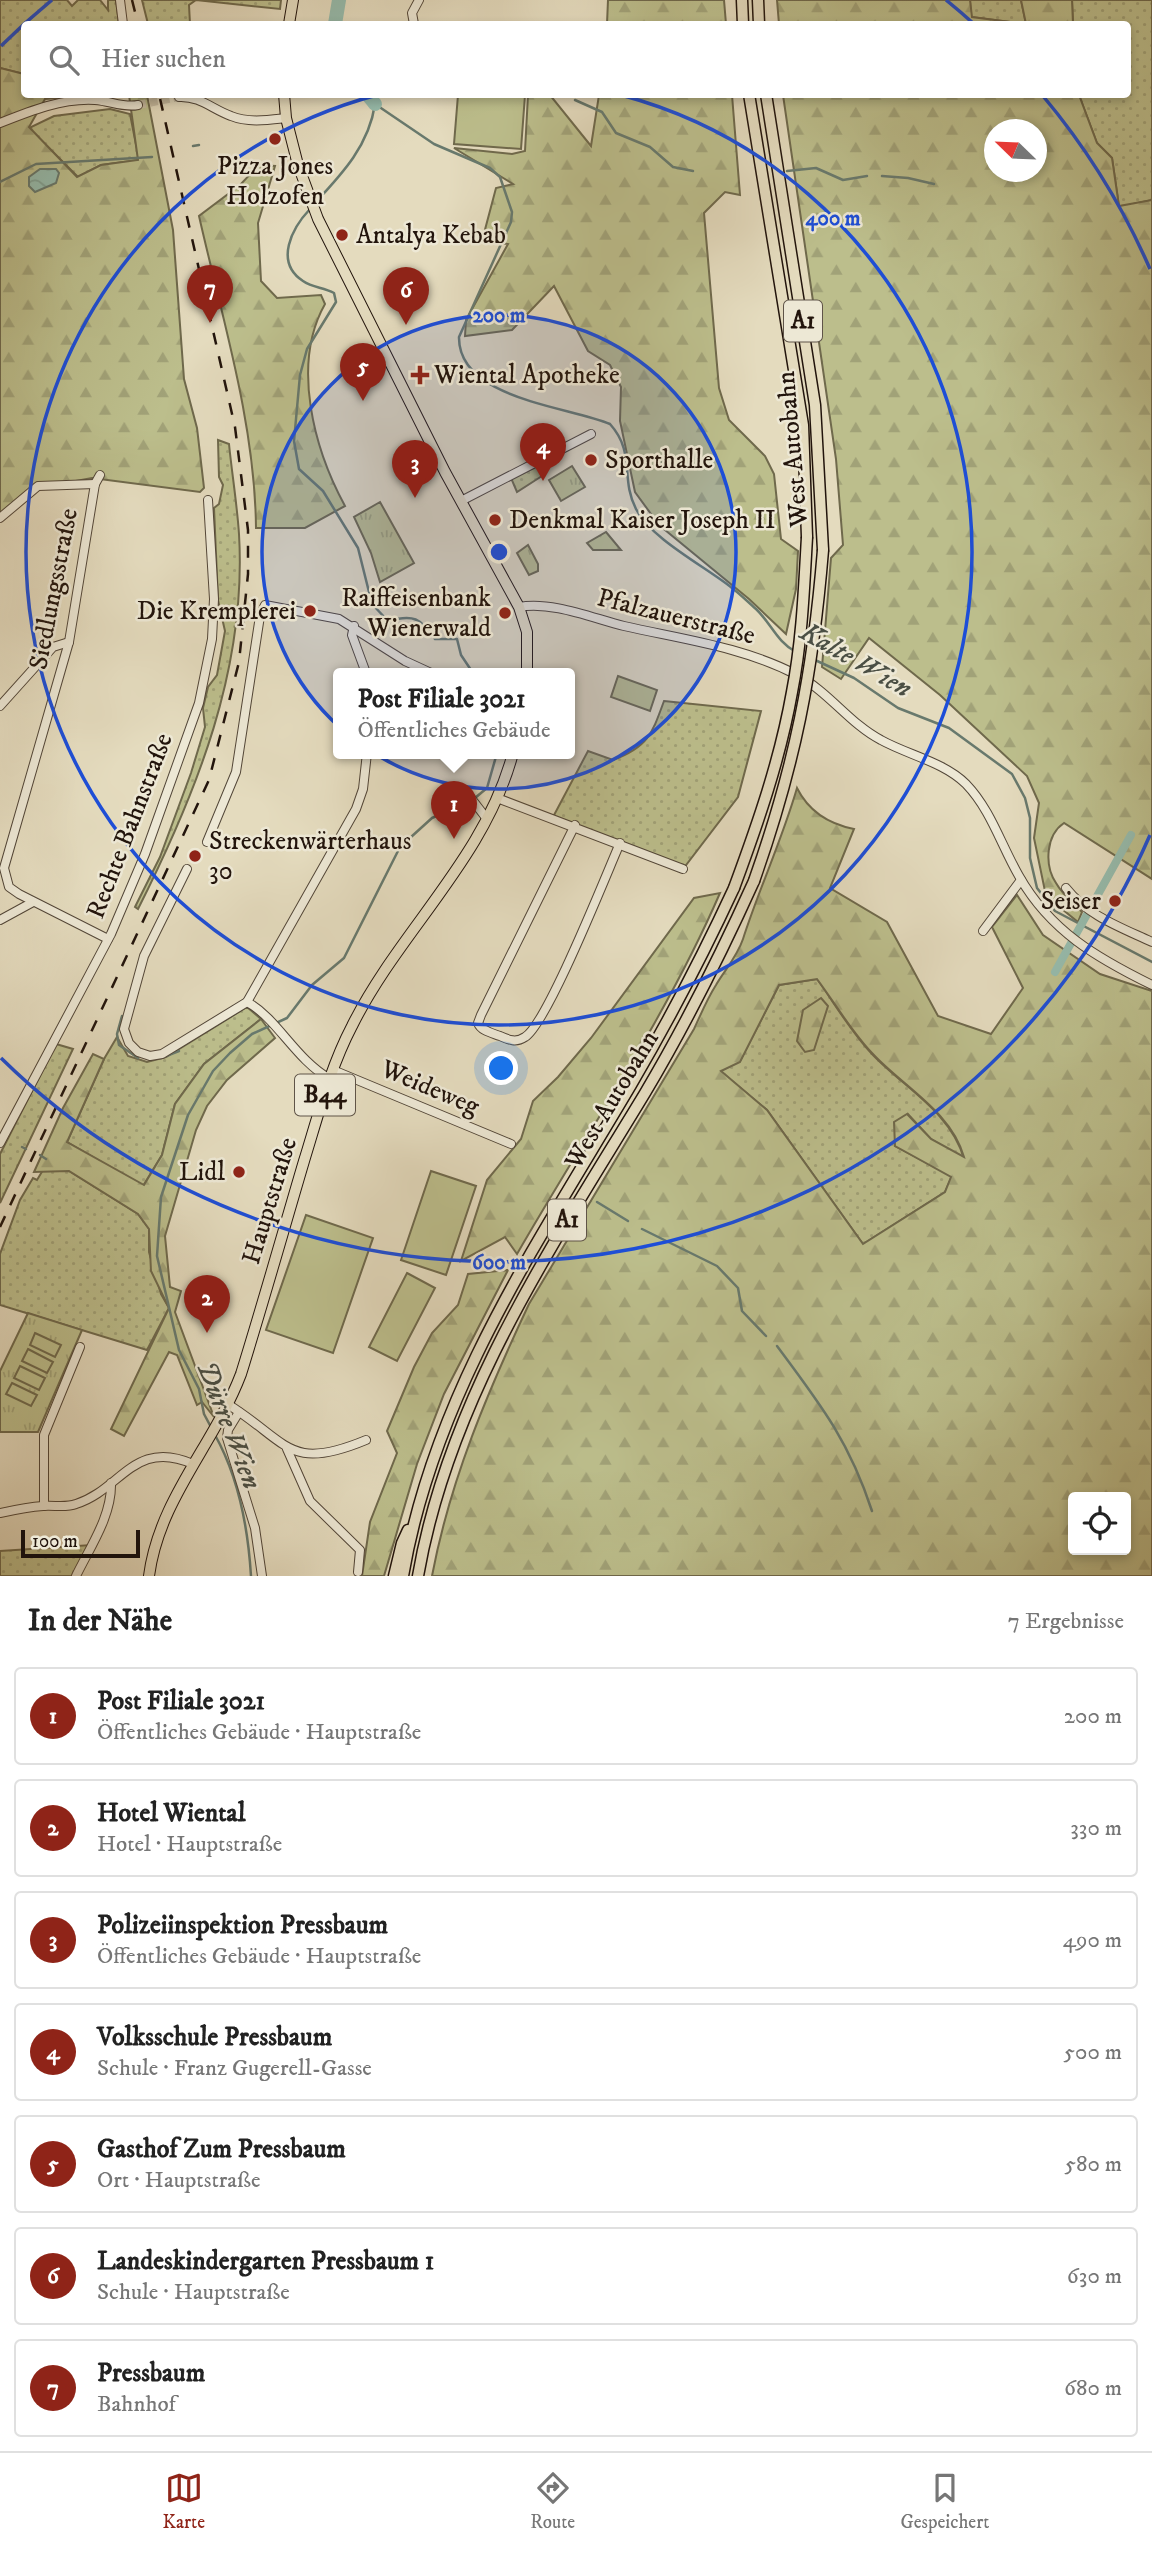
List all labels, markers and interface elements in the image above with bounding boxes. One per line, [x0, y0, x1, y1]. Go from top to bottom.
search box [21, 21, 1131, 98]
icon: search [45, 41, 83, 79]
text: Hier suchen [101, 43, 226, 76]
north arrow [984, 119, 1047, 182]
marker: Pizza Jones Holzofen [267, 131, 283, 147]
place label: Pizza Jones Holzofen [217, 150, 333, 213]
text: 400 m [806, 206, 861, 232]
place label: Antalya Kebab [356, 219, 506, 252]
marker: Antalya Kebab [334, 227, 350, 243]
pin: 7 [187, 265, 233, 323]
pin: 6 [383, 267, 429, 325]
road number: A1 [784, 300, 822, 342]
text: 200 m [472, 303, 526, 329]
pin: 5 [340, 343, 386, 401]
place label: Wiental Apotheke [433, 359, 620, 392]
marker: Wiental Apotheke [412, 367, 428, 383]
street label: West Autobahn [770, 369, 816, 529]
pin: 4 [520, 423, 566, 481]
pin: 3 [392, 440, 438, 498]
place label: Sporthalle [605, 444, 713, 477]
marker: Sporthalle [583, 452, 599, 468]
place label: Denkmal Kaiser Joseph II [509, 504, 776, 537]
street label: Siedlungsstraße [22, 506, 86, 672]
marker: Denkmal Kaiser Joseph II [487, 512, 503, 528]
centre of rings [487, 540, 511, 564]
street label: Pfalzauerstraße [594, 581, 758, 653]
place label: Raiffeisenbank Wienerwald [341, 582, 491, 645]
place label: Die Kremplerei [137, 595, 296, 628]
marker: Die Kremplerei [302, 603, 318, 619]
marker: Raiffeisenbank Wienerwald [497, 605, 513, 621]
water label: Kalte Wien [793, 614, 918, 706]
popup [333, 668, 575, 759]
text: Post Filiale 3021 [357, 683, 526, 716]
text: Öffentliches Gebäude [357, 716, 551, 745]
street label: Rechte Bahnstraße [79, 728, 181, 924]
pin: 1 [431, 781, 477, 839]
place label: Streckenwärterhaus 30 [209, 825, 411, 888]
marker: Streckenwärterhaus 30 [187, 848, 203, 864]
place label: Seiser [1041, 885, 1101, 918]
marker: Seiser [1107, 893, 1123, 909]
street label: West Autobahn [557, 1024, 667, 1176]
your location [484, 1051, 518, 1085]
street label: Weideweg [375, 1052, 485, 1124]
road number: B44 [295, 1074, 355, 1115]
street label: Hauptstraße [235, 1134, 305, 1268]
place label: Lidl [179, 1156, 225, 1189]
marker: Lidl [231, 1164, 247, 1180]
road number: A1 [548, 1200, 586, 1240]
text: 600 m [472, 1250, 526, 1276]
pin: 2 [184, 1275, 230, 1333]
water label: Dürre Wien [189, 1356, 269, 1494]
map controls [1068, 1492, 1131, 1555]
button: locate [1068, 1492, 1131, 1555]
scale bar [21, 1527, 140, 1559]
text: 100 m [32, 1530, 78, 1553]
text: In der Nähe [28, 1603, 172, 1640]
text: 7 Ergebnisse [1008, 1607, 1124, 1636]
text: Post Filiale 3021 [97, 1685, 265, 1718]
text: 1 [49, 1702, 57, 1731]
text: 200 m [1064, 1702, 1122, 1731]
text: Öffentliches Gebäude · Hauptstraße [97, 1718, 421, 1747]
text: Hotel Wiental [97, 1797, 245, 1830]
text: 2 [47, 1814, 59, 1843]
text: 330 m [1070, 1814, 1122, 1843]
text: Hotel · Hauptstraße [97, 1830, 282, 1859]
text: Polizeiinspektion Pressbaum [97, 1909, 388, 1942]
text: 3 [49, 1926, 57, 1955]
text: 490 m [1063, 1926, 1122, 1955]
text: Öffentliches Gebäude · Hauptstraße [97, 1942, 421, 1971]
text: Volksschule Pressbaum [97, 2021, 332, 2054]
text: 4 [46, 2038, 60, 2067]
text: 500 m [1064, 2038, 1122, 2067]
text: Schule · Franz Gugerell-Gasse [97, 2054, 372, 2083]
text: Gasthof Zum Pressbaum [97, 2133, 346, 2166]
text: 5 [47, 2150, 59, 2179]
text: 580 m [1065, 2150, 1122, 2179]
text: Ort · Hauptstraße [97, 2166, 261, 2195]
text: Landeskindergarten Pressbaum 1 [97, 2245, 434, 2278]
text: 6 [47, 2262, 59, 2291]
text: 630 m [1067, 2262, 1122, 2291]
text: Schule · Hauptstraße [97, 2278, 290, 2307]
text: Pressbaum [97, 2357, 205, 2390]
text: 7 [47, 2374, 59, 2403]
text: 680 m [1064, 2374, 1122, 2403]
text: Bahnhof [97, 2390, 176, 2419]
tab: Karte [163, 2469, 205, 2534]
tab: Route [530, 2469, 575, 2534]
tab: Gespeichert [900, 2469, 989, 2534]

